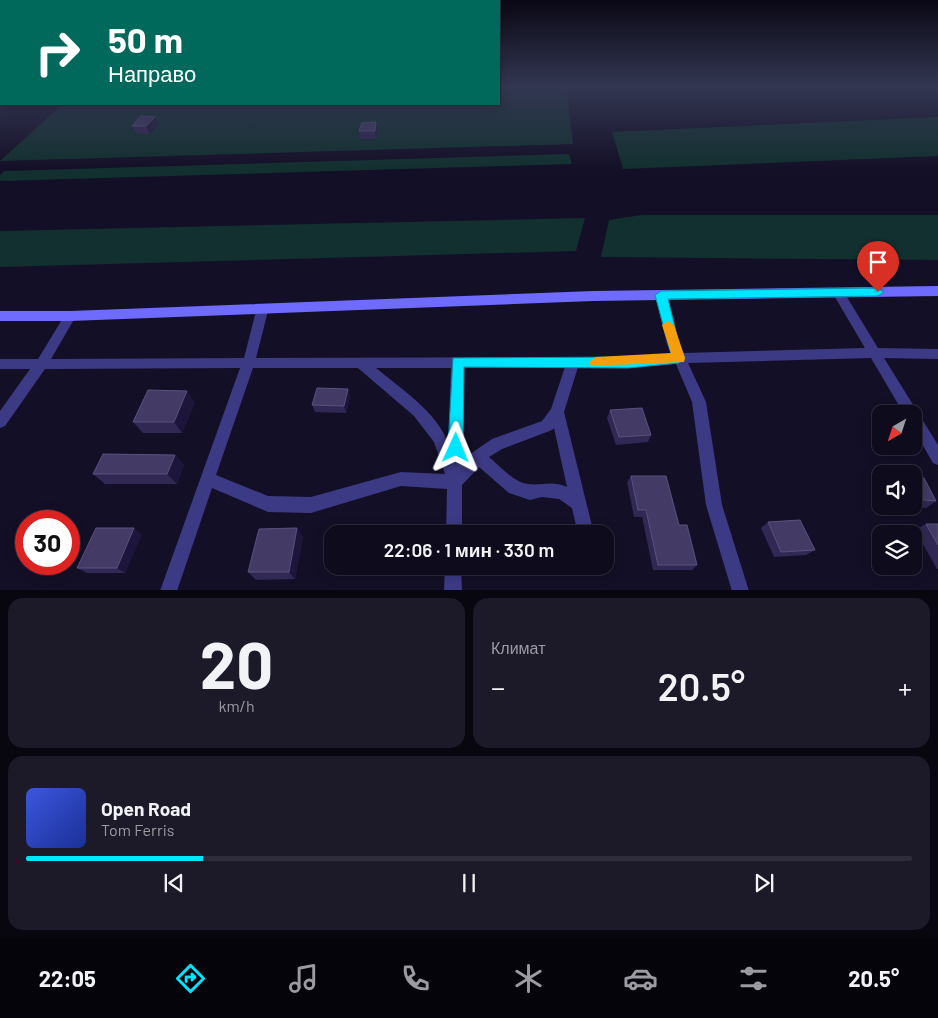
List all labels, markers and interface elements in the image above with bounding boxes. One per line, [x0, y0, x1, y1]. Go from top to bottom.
text: 50 m [108, 18, 183, 60]
icon: right [25, 20, 90, 85]
text: Направо [108, 60, 196, 86]
pin [857, 241, 899, 292]
icon: arrive [864, 248, 892, 276]
north arrow [872, 405, 922, 455]
map controls [872, 405, 922, 575]
position arrow [429, 421, 481, 473]
button: sound [872, 465, 922, 515]
speed limit sign: 30 [15, 510, 80, 575]
button: layers [872, 525, 922, 575]
text: 22:06 · 1 мин · 330 m [384, 538, 554, 561]
text: 20 [200, 624, 273, 702]
text: Климат [491, 638, 545, 657]
text: 20.5° [658, 663, 745, 709]
text: − [491, 670, 505, 704]
text: + [898, 670, 912, 704]
text: km/h [218, 696, 255, 715]
text: Open Road [101, 797, 191, 820]
text: Tom Ferris [101, 820, 175, 839]
icon: previous [160, 869, 188, 897]
icon: pause [455, 869, 483, 897]
icon: next [750, 869, 778, 897]
icon: directions [173, 961, 208, 996]
icon: music [286, 961, 321, 996]
icon: phone [398, 961, 433, 996]
icon: climate [511, 961, 546, 996]
icon: car [623, 961, 658, 996]
icon: filters [736, 961, 771, 996]
text: 22:05 [39, 965, 96, 991]
text: 20.5° [848, 965, 899, 991]

